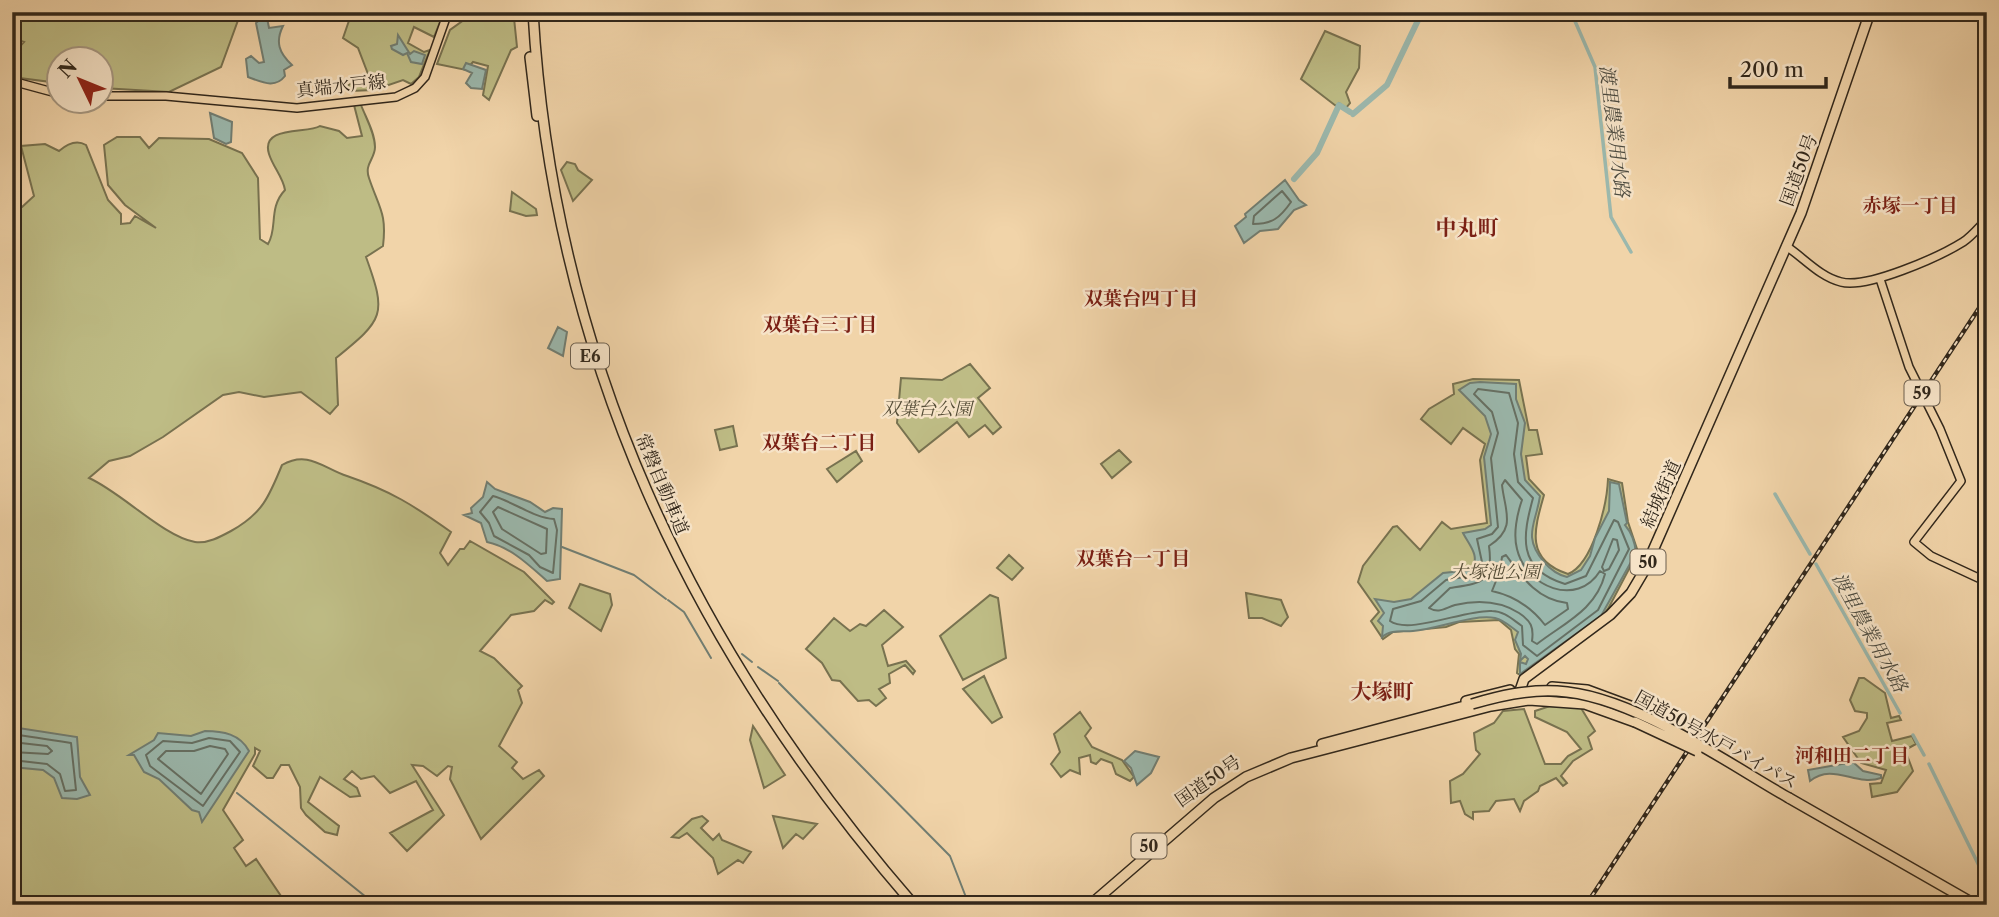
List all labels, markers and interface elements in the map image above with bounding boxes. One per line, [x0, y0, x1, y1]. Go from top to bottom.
north arrow [46, 46, 116, 116]
scale bar [1730, 46, 1826, 90]
text: N [54, 55, 82, 83]
text: 200 m [1740, 57, 1804, 82]
water label: 渡里農業用水路 [1595, 64, 1634, 200]
street label: 真端水戸線 [295, 70, 387, 102]
street label: 国道50号 [1776, 131, 1822, 209]
district label: 赤塚一丁目 [1862, 194, 1958, 217]
district label: 中丸町 [1436, 215, 1499, 240]
district label: 双葉台四丁目 [1084, 287, 1198, 310]
district label: 双葉台三丁目 [763, 313, 877, 336]
road number: E6 [571, 344, 609, 368]
road number: 59 [1904, 380, 1940, 406]
park label: 双葉台公園 [882, 398, 975, 420]
street label: 常磐自動車道 [631, 430, 693, 538]
district label: 双葉台二丁目 [762, 431, 876, 454]
street label: 結城街道 [1636, 457, 1686, 531]
district label: 双葉台一丁目 [1076, 547, 1190, 570]
road number: 50 [1630, 550, 1666, 575]
park label: 大塚池公園 [1450, 561, 1543, 583]
water label: 渡里農業用水路 [1827, 568, 1913, 698]
district label: 大塚町 [1351, 679, 1414, 704]
street label: 国道50号水戸バイパス [1631, 686, 1801, 794]
district label: 河和田二丁目 [1795, 744, 1909, 767]
street label: 国道50号 [1171, 750, 1245, 812]
road number: 50 [1132, 834, 1166, 859]

